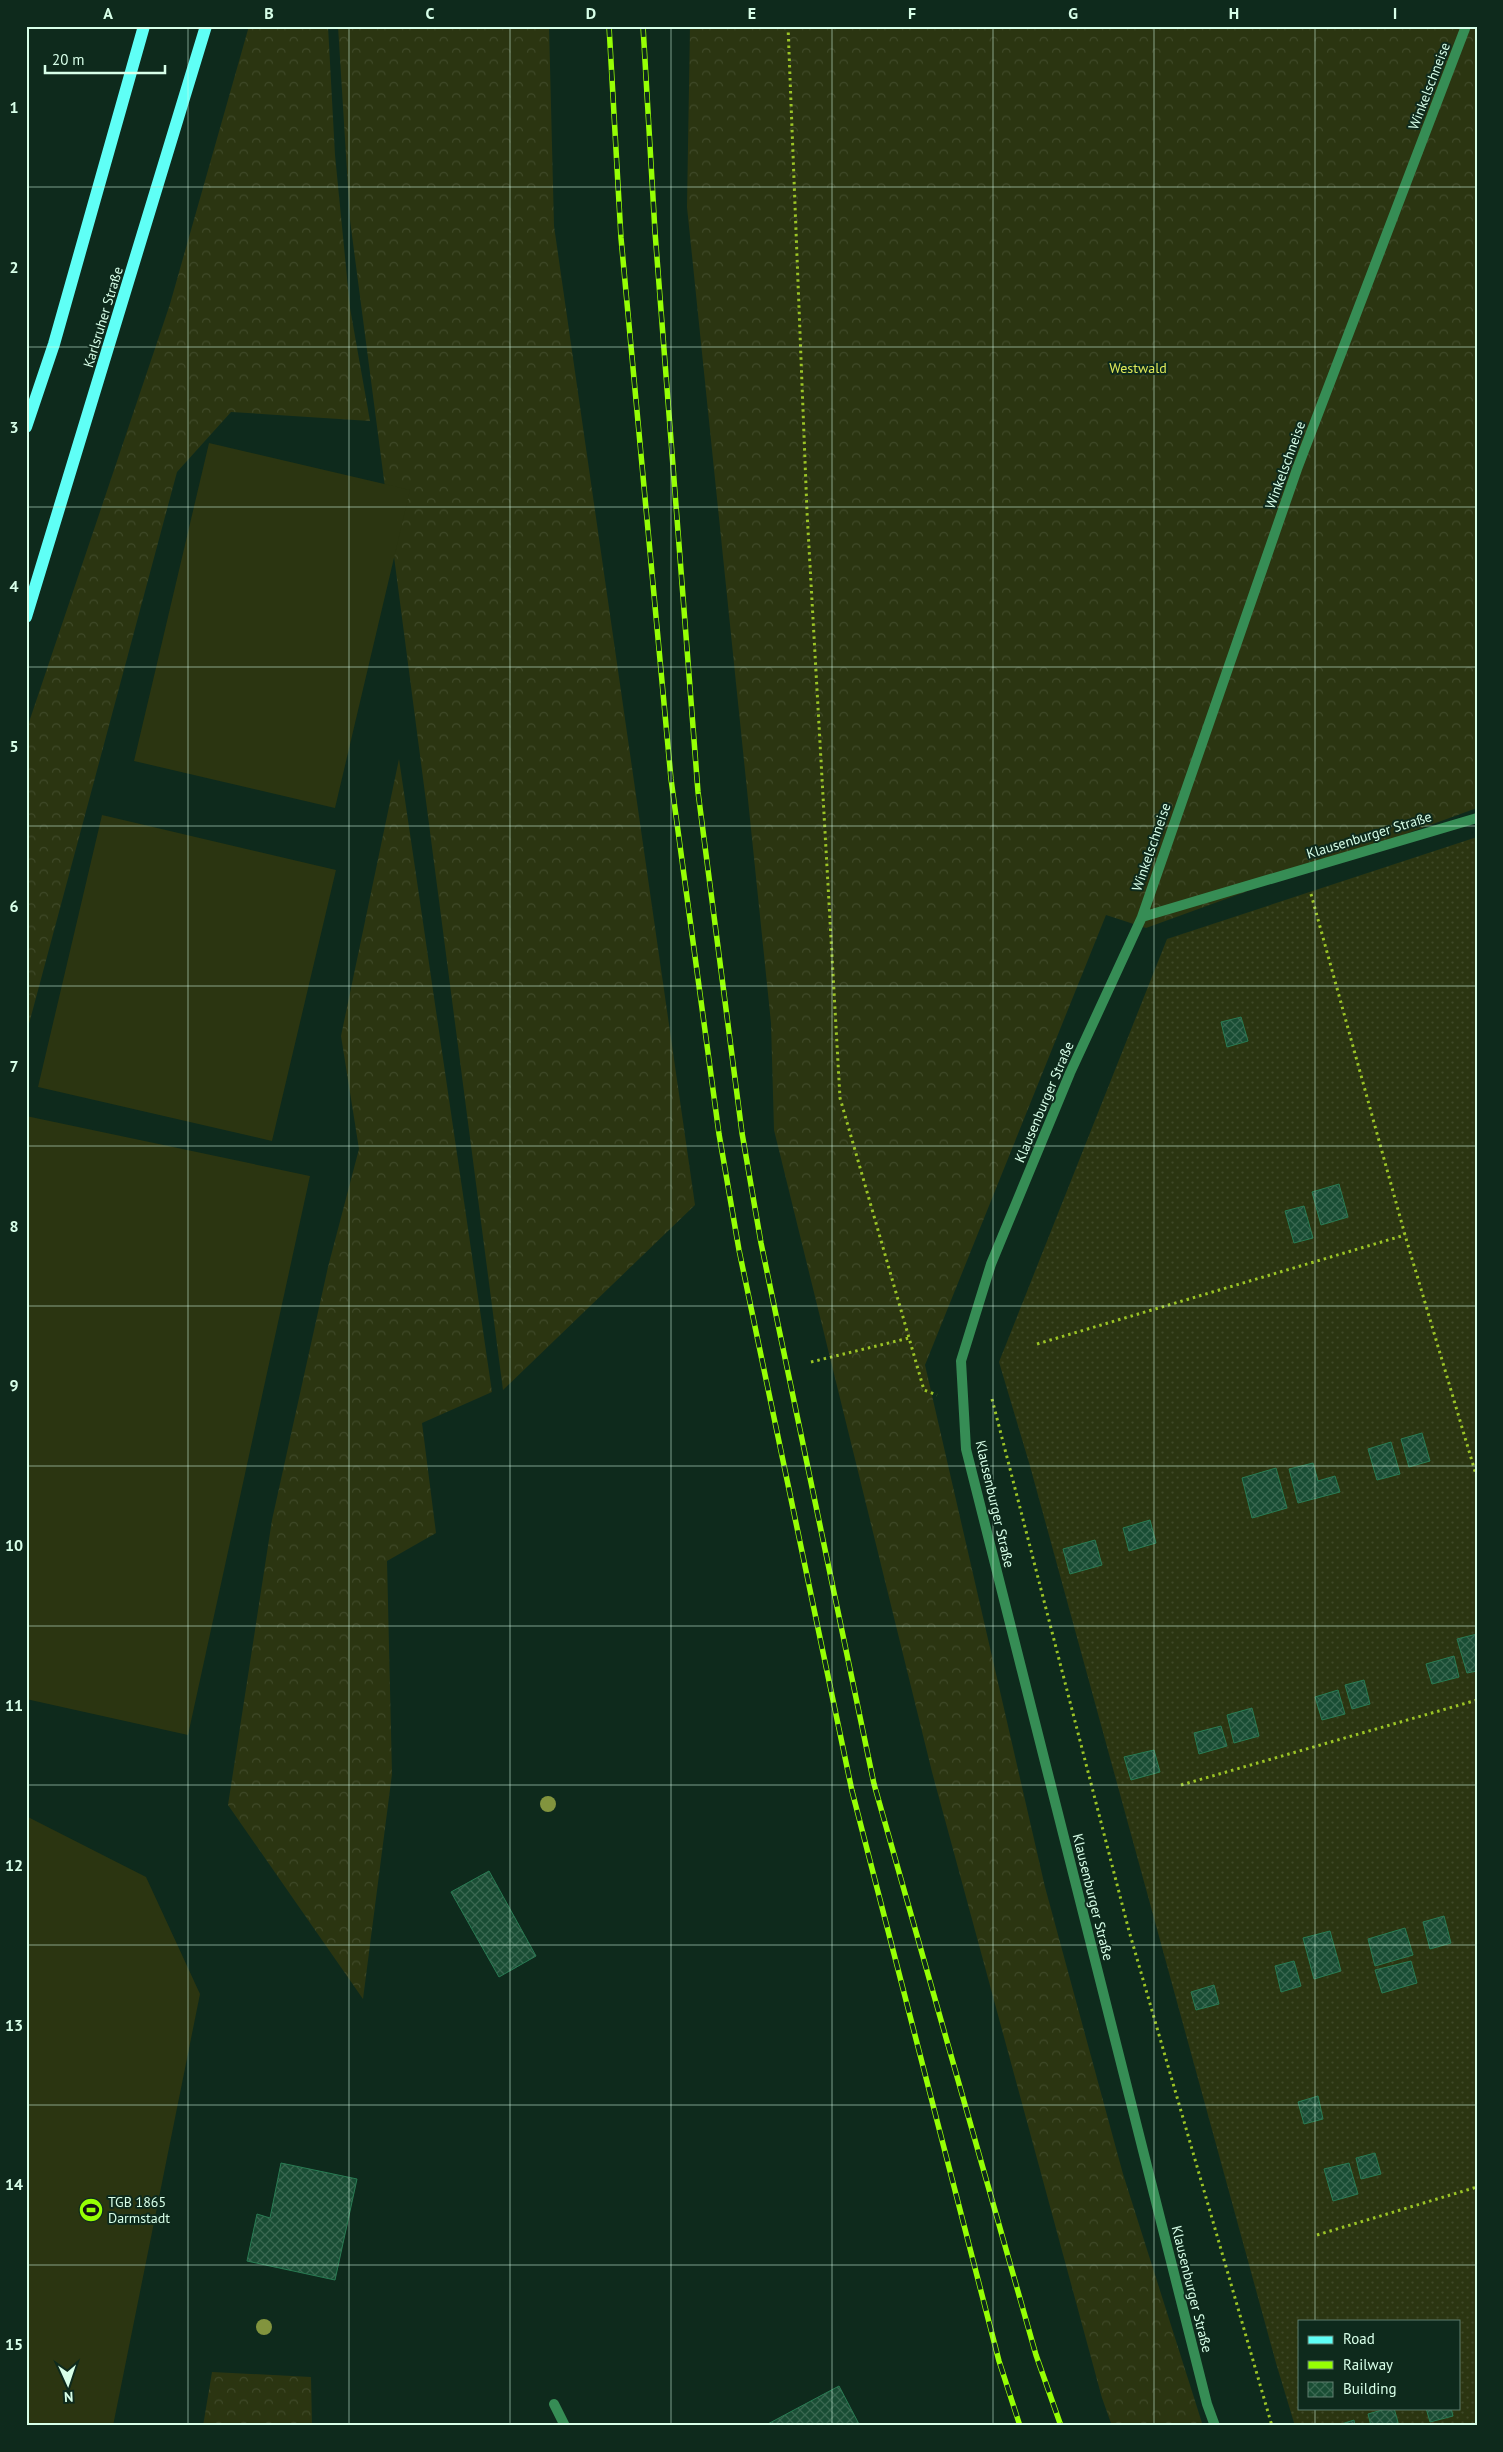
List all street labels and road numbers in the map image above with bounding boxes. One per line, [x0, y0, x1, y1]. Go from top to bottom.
street label: Winkelschneise [1404, 40, 1454, 132]
street label: Karlsruher Straße [79, 264, 127, 370]
street label: Winkelschneise [1261, 419, 1309, 511]
street label: Winkelschneise [1127, 801, 1175, 893]
street label: Klausenburger Straße [1304, 807, 1434, 863]
street label: Klausenburger Straße [1010, 1039, 1078, 1165]
street label: Klausenburger Straße [972, 1439, 1018, 1569]
street label: Klausenburger Straße [1069, 1832, 1117, 1962]
street label: Klausenburger Straße [1168, 2224, 1216, 2354]

